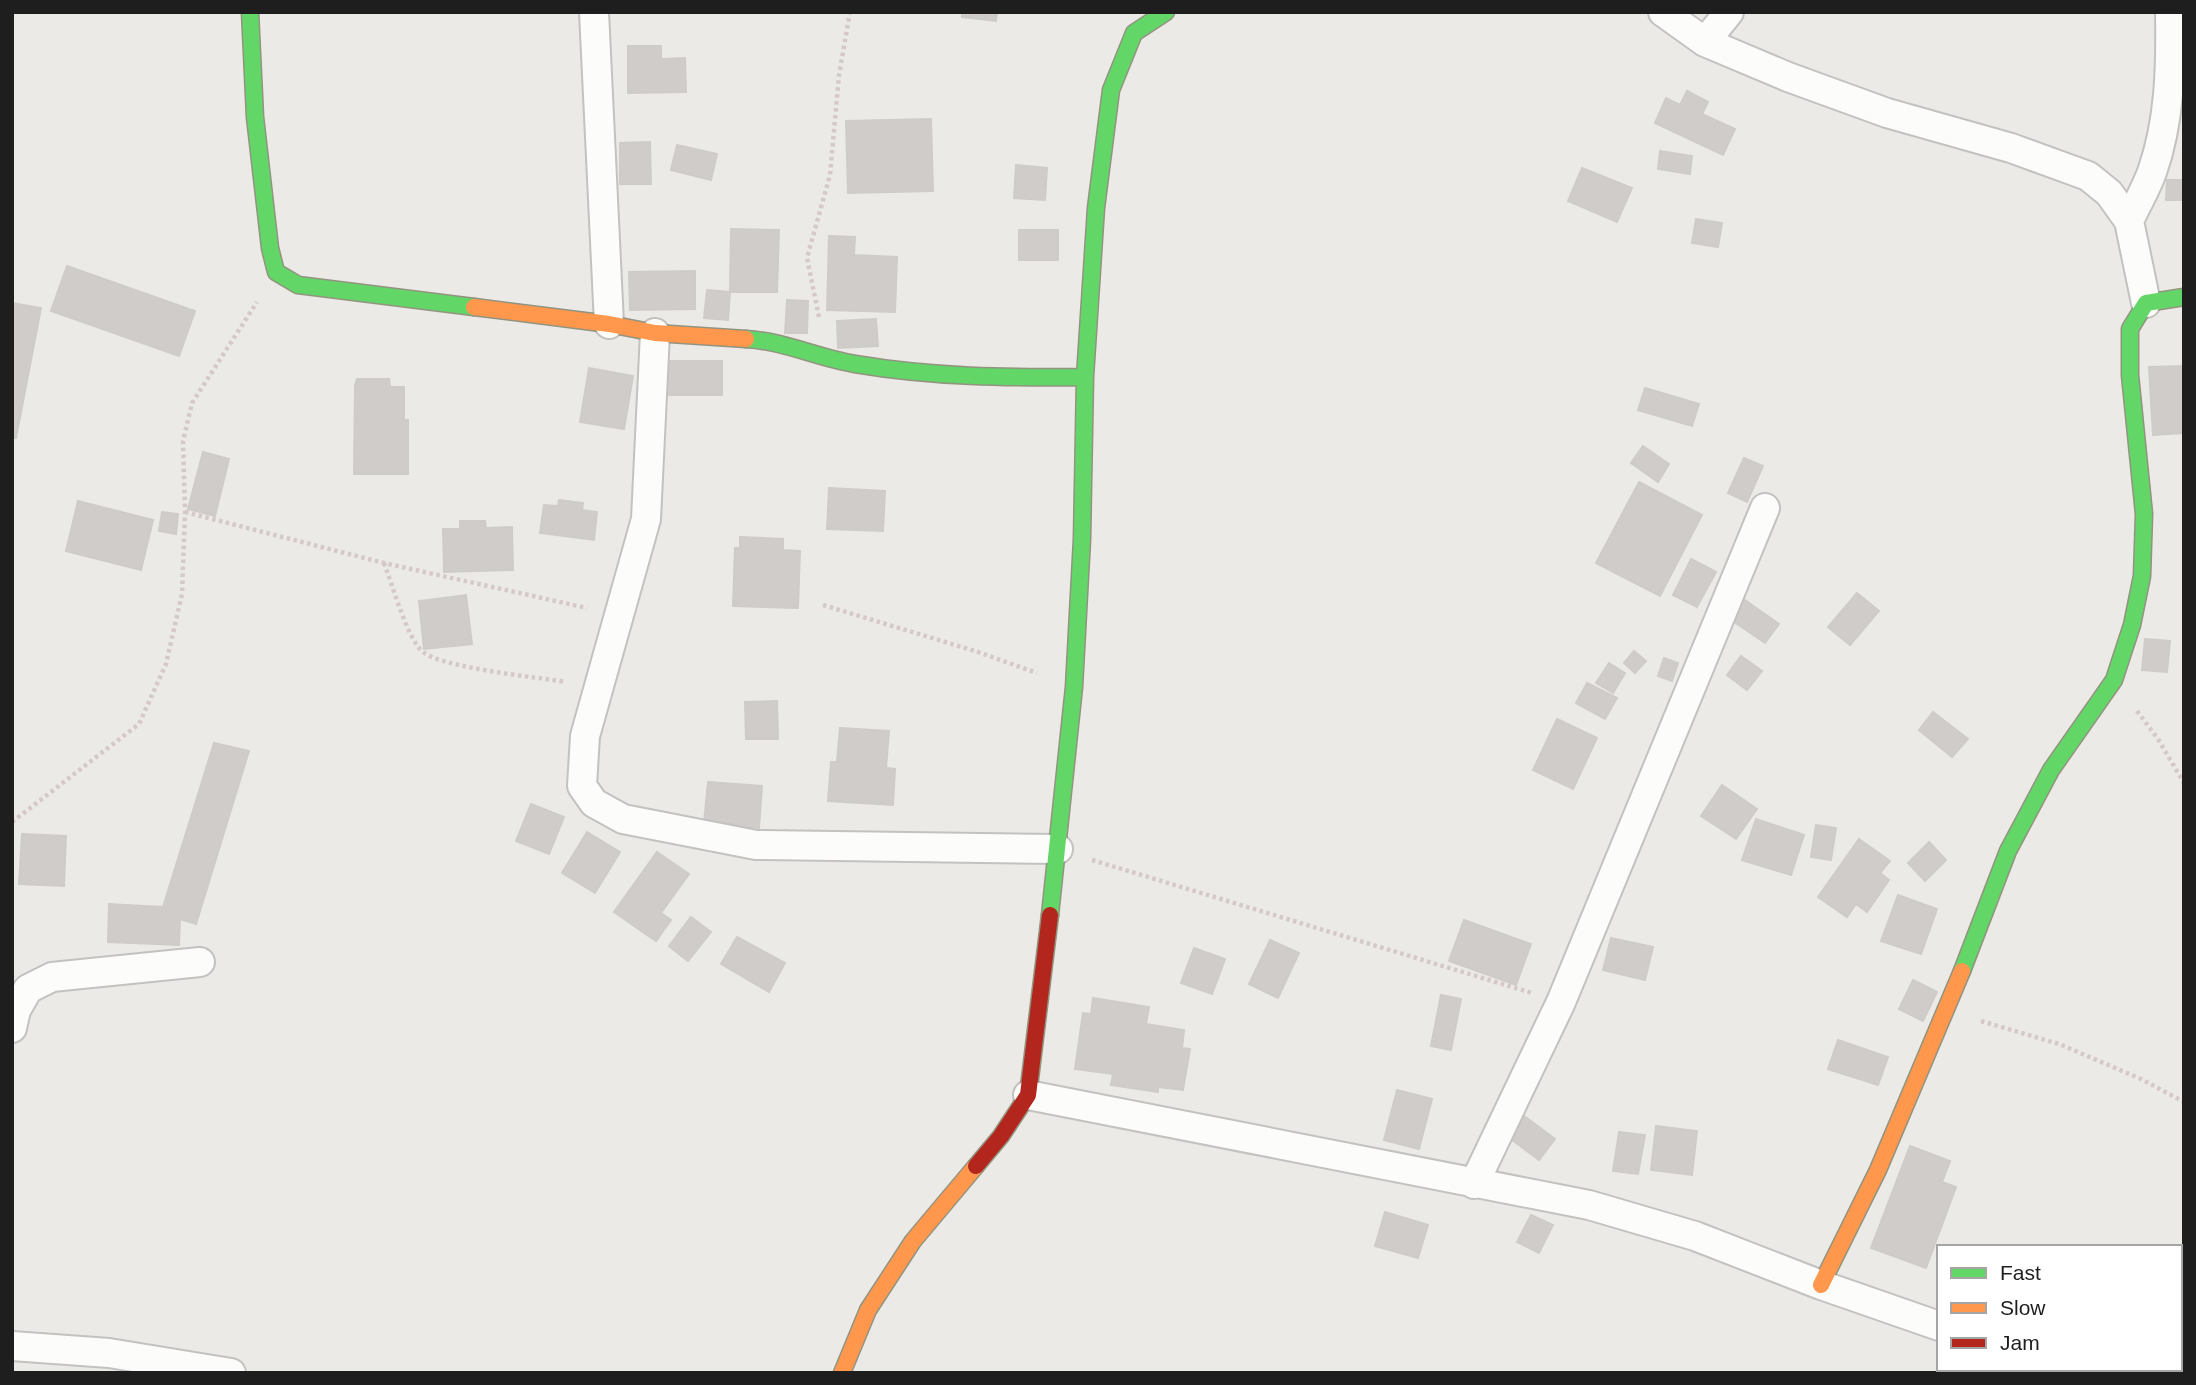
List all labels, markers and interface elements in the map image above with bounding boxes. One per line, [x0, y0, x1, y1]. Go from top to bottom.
legend [1937, 1245, 2182, 1371]
text: Fast [2000, 1261, 2041, 1284]
text: Slow [2000, 1296, 2046, 1319]
text: Jam [2000, 1331, 2040, 1354]

